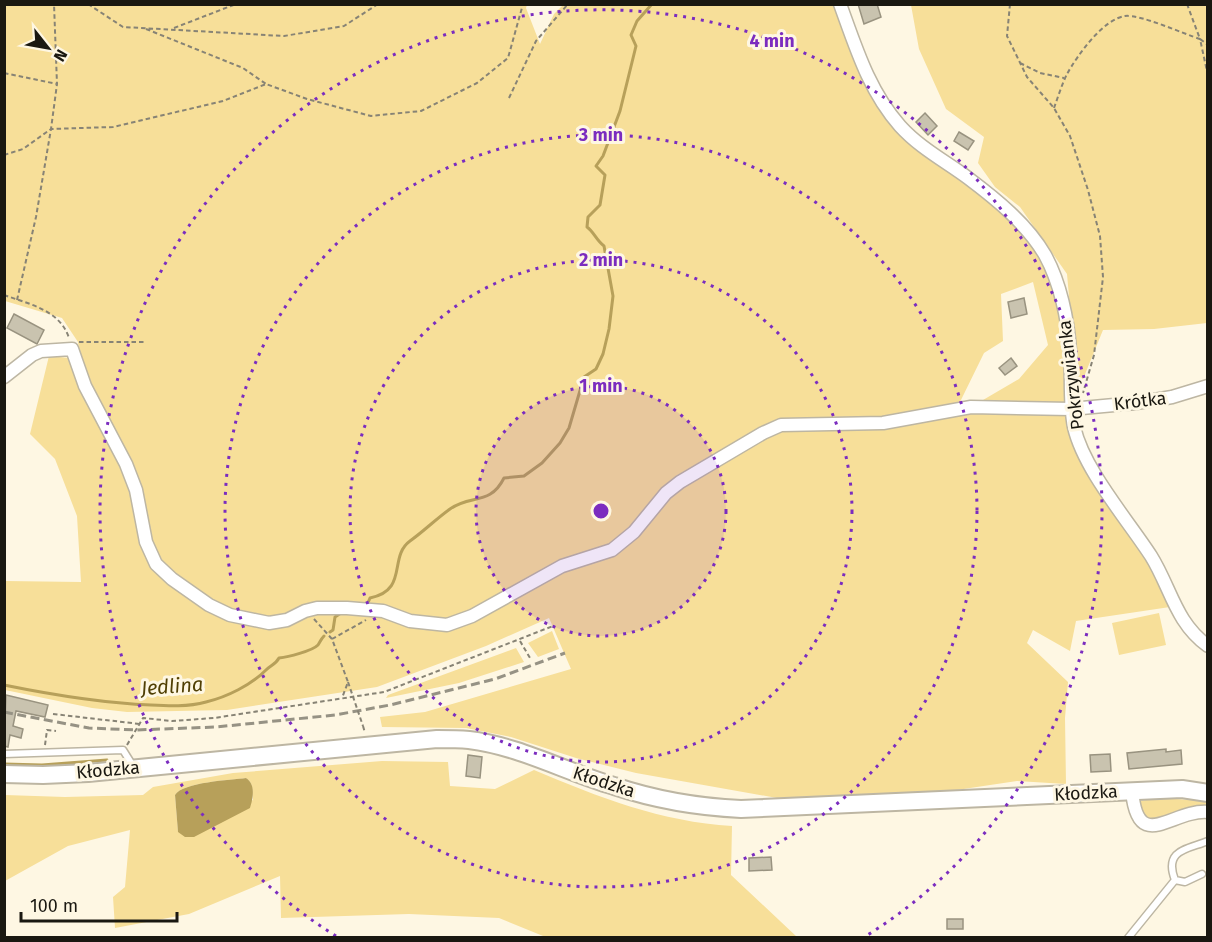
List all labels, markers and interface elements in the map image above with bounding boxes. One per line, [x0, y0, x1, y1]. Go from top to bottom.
north arrow [18, 18, 78, 78]
text: 4 min [749, 30, 795, 52]
text: N [50, 46, 71, 65]
text: 3 min [578, 124, 623, 146]
text: 2 min [579, 249, 623, 271]
street label: Pokrzywianka [1053, 319, 1089, 431]
text: 1 min [579, 375, 623, 397]
street label: Krótka [1112, 387, 1168, 415]
centre of rings [591, 501, 611, 521]
water label: Jedlina [139, 672, 204, 700]
street label: Kłodzka [75, 756, 141, 784]
street label: Kłodzka [570, 762, 638, 802]
street label: Kłodzka [1054, 780, 1118, 806]
scale bar [21, 885, 177, 923]
text: 100 m [30, 895, 78, 917]

